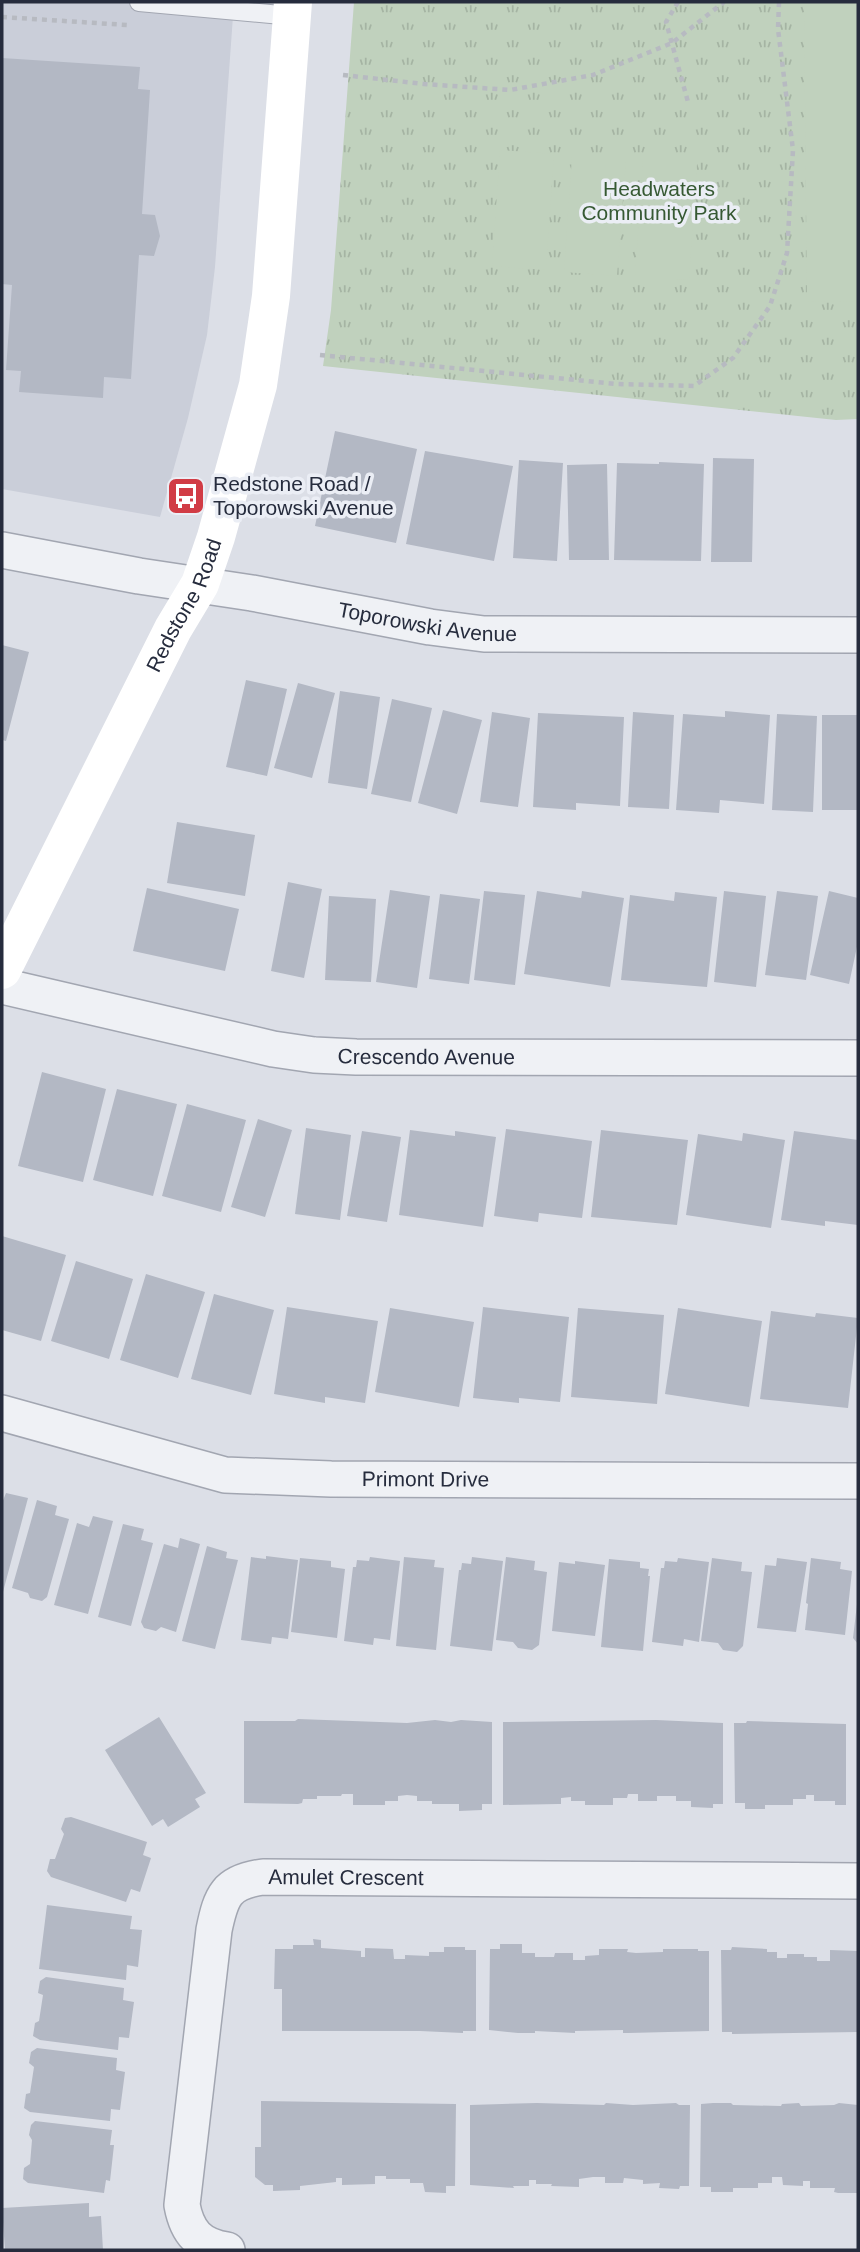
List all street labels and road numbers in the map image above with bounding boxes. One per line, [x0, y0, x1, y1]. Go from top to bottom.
street label: Redstone Road [141, 536, 226, 675]
street label: Toporowski Avenue [336, 598, 517, 645]
street label: Crescendo Avenue [337, 1044, 515, 1068]
street label: Primont Drive [362, 1467, 489, 1491]
street label: Amulet Crescent [268, 1865, 424, 1889]

